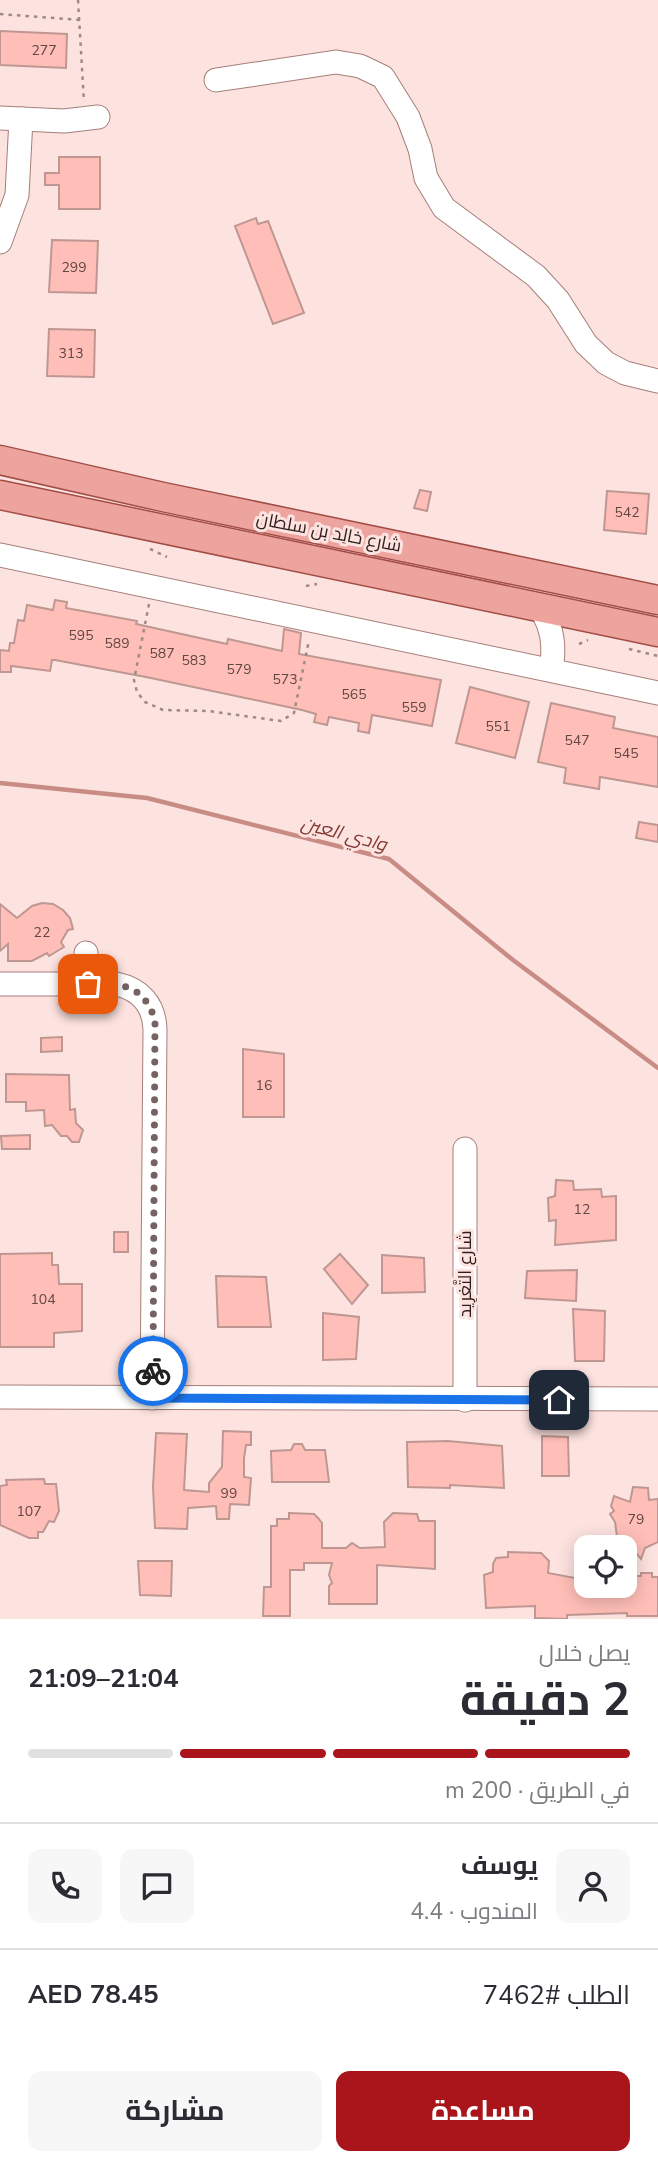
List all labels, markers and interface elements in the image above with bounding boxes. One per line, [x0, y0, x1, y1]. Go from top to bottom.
house number: 277 [31, 41, 57, 60]
house number: 299 [61, 258, 87, 277]
house number: 313 [58, 344, 84, 363]
house number: 542 [614, 503, 640, 522]
street label: شارع خالِد بن سلطان [254, 506, 404, 558]
house number: 595 [68, 626, 94, 645]
house number: 589 [104, 634, 130, 653]
house number: 587 [149, 644, 175, 663]
house number: 583 [181, 651, 207, 670]
house number: 579 [226, 660, 252, 679]
house number: 573 [272, 670, 298, 689]
house number: 565 [341, 685, 367, 704]
house number: 559 [401, 698, 427, 717]
house number: 551 [485, 717, 511, 736]
house number: 547 [564, 731, 590, 750]
house number: 545 [613, 744, 639, 763]
water label: وادي العين [298, 810, 391, 860]
house number: 22 [34, 923, 50, 942]
pin [58, 954, 118, 1014]
icon: bag [69, 965, 107, 1003]
house number: 16 [256, 1076, 272, 1095]
house number: 12 [574, 1200, 590, 1219]
street label: شارع التَّغرِيد [453, 1230, 477, 1318]
house number: 104 [30, 1290, 56, 1309]
courier [118, 1336, 188, 1406]
icon: bike [134, 1352, 172, 1390]
pin [529, 1370, 589, 1430]
icon: home [540, 1381, 578, 1419]
house number: 99 [221, 1484, 237, 1503]
house number: 107 [16, 1502, 42, 1521]
house number: 79 [628, 1510, 644, 1529]
map controls [574, 1535, 637, 1598]
button: locate [574, 1535, 637, 1598]
text: يصل خلال [539, 1638, 630, 1669]
text: 21:04–21:09 [28, 1661, 179, 1696]
text: 2 دقيقة [460, 1668, 630, 1731]
text: في الطريق · 200 m [445, 1775, 630, 1806]
text: يوسف [461, 1848, 538, 1883]
button: phone [28, 1849, 102, 1923]
button: chat [120, 1849, 194, 1923]
button: person [556, 1849, 630, 1923]
text: المندوب · 4.4 [410, 1896, 538, 1927]
text: AED 78.45 [28, 1977, 159, 2012]
text: الطلب #7462 [482, 1978, 630, 2013]
button: مشاركة [28, 2071, 322, 2151]
button: مساعدة [336, 2071, 630, 2151]

